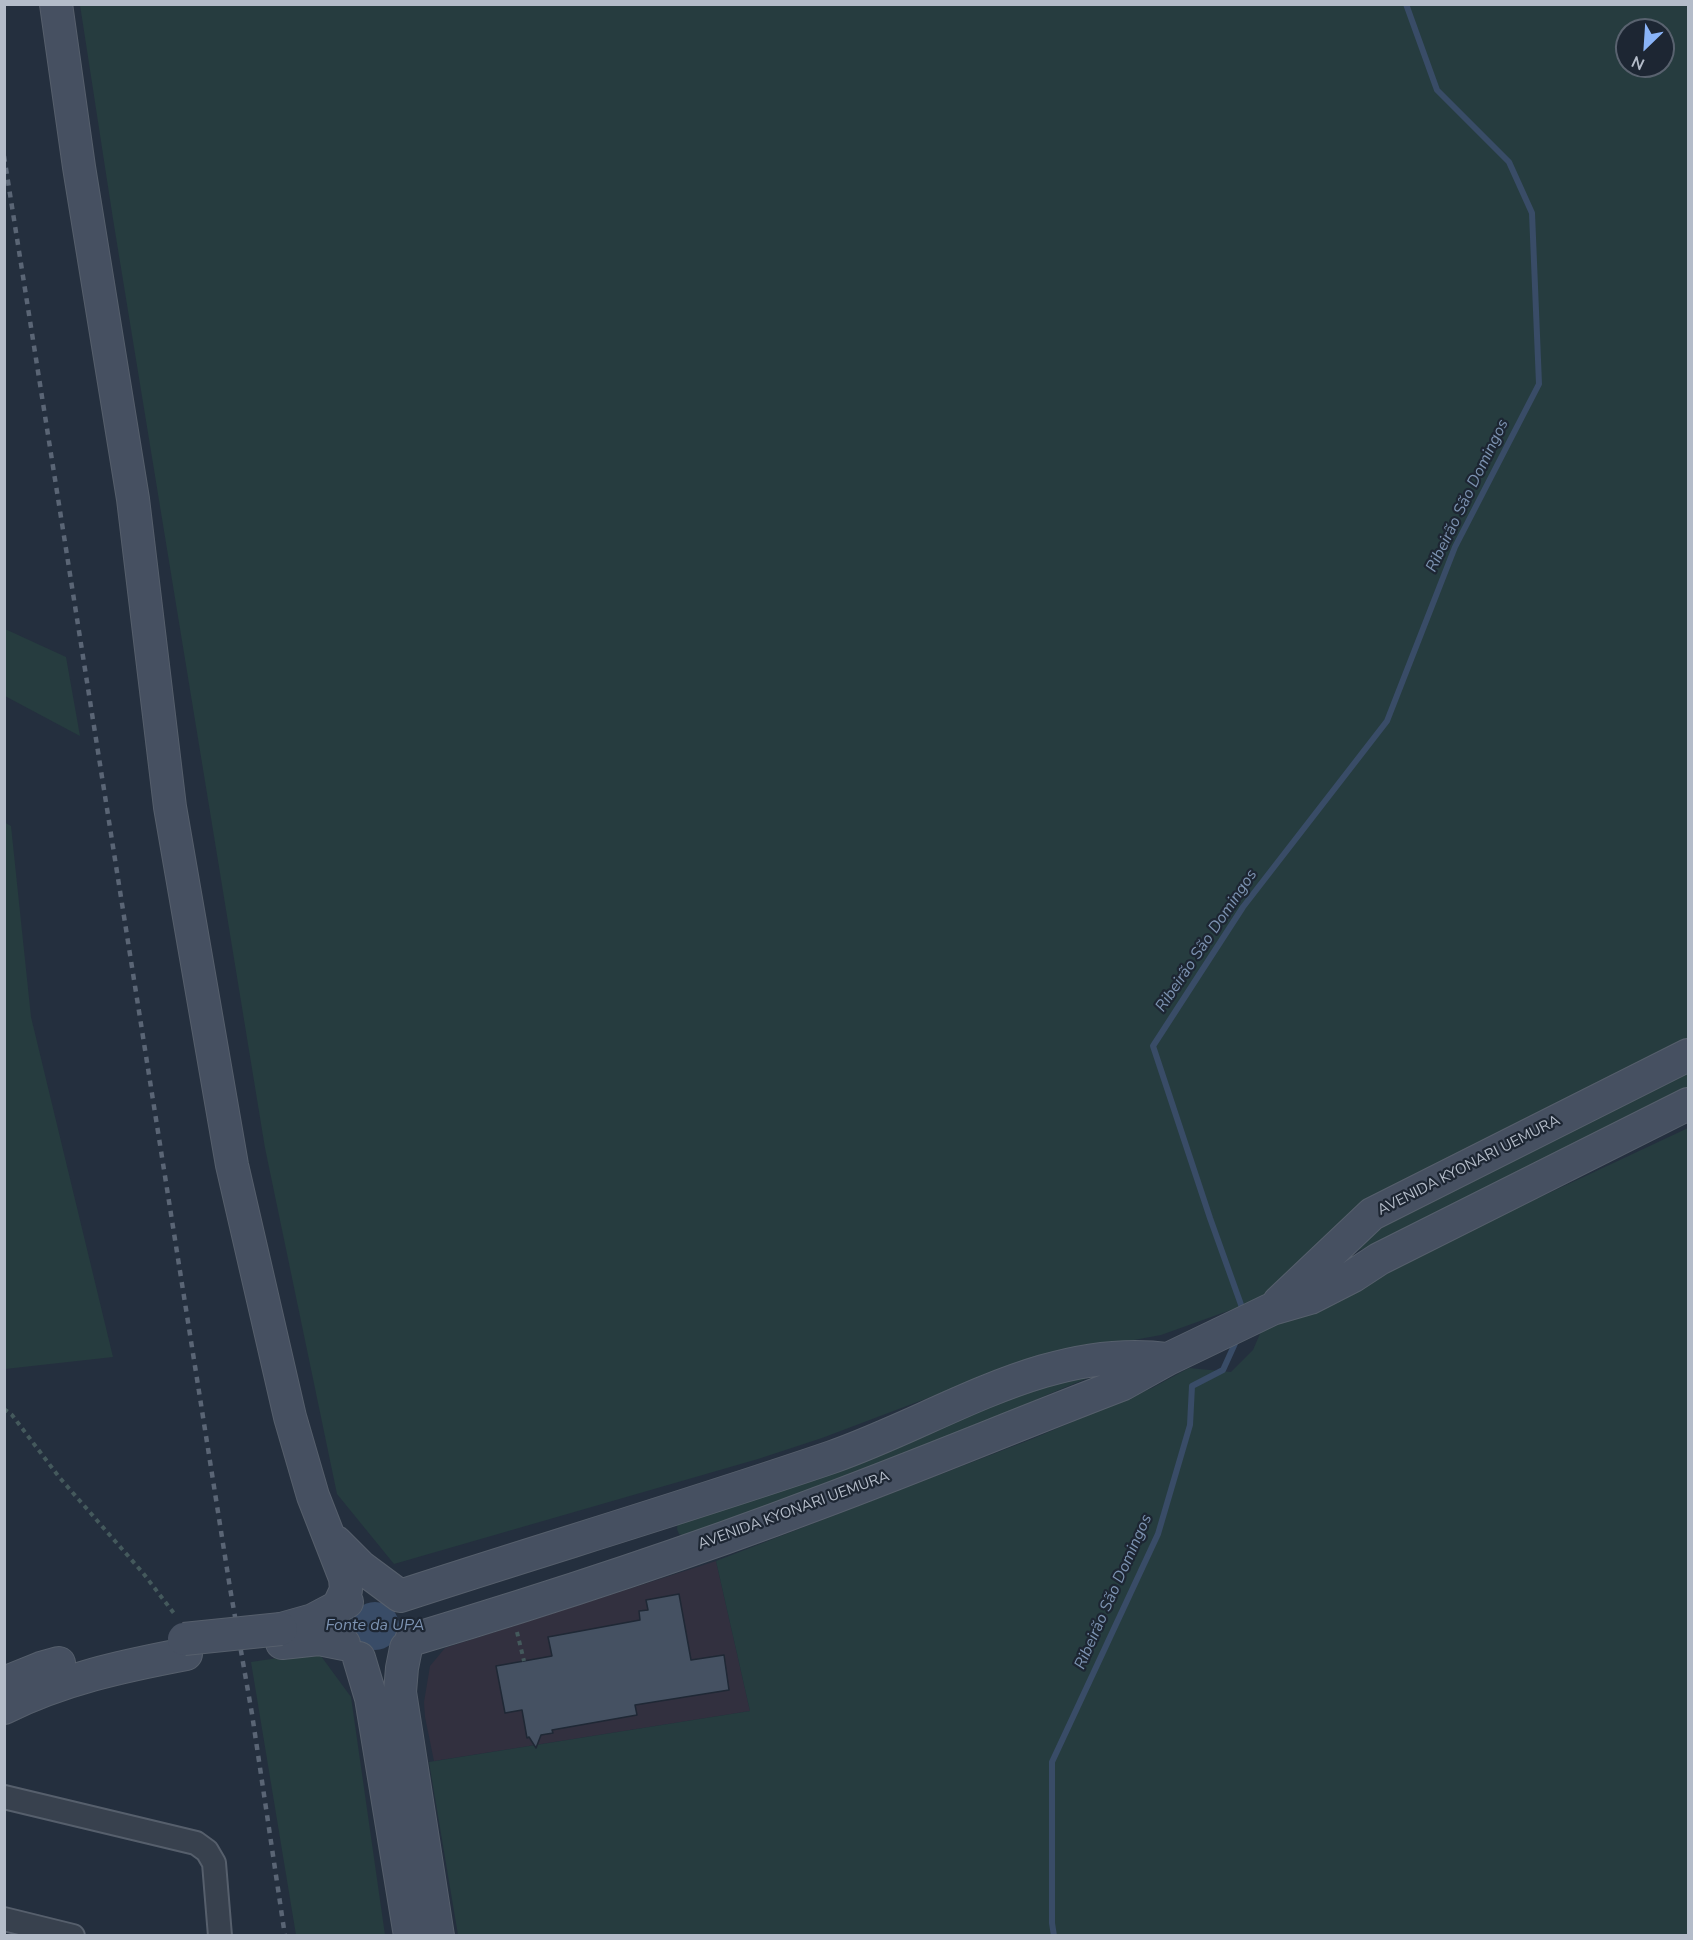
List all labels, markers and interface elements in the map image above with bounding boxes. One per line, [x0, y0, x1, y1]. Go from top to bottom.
north arrow [1615, 18, 1675, 78]
text: N [1628, 50, 1648, 75]
water label: Ribeirão São Domingos [1423, 416, 1513, 576]
water label: Ribeirão São Domingos [1152, 866, 1262, 1016]
street label: AVENIDA KYONARI UEMURA [1375, 1112, 1563, 1220]
street label: AVENIDA KYONARI UEMURA [696, 1468, 892, 1554]
water label: Ribeirão São Domingos [1071, 1512, 1157, 1672]
water label: Fonte da UPA [326, 1616, 424, 1636]

